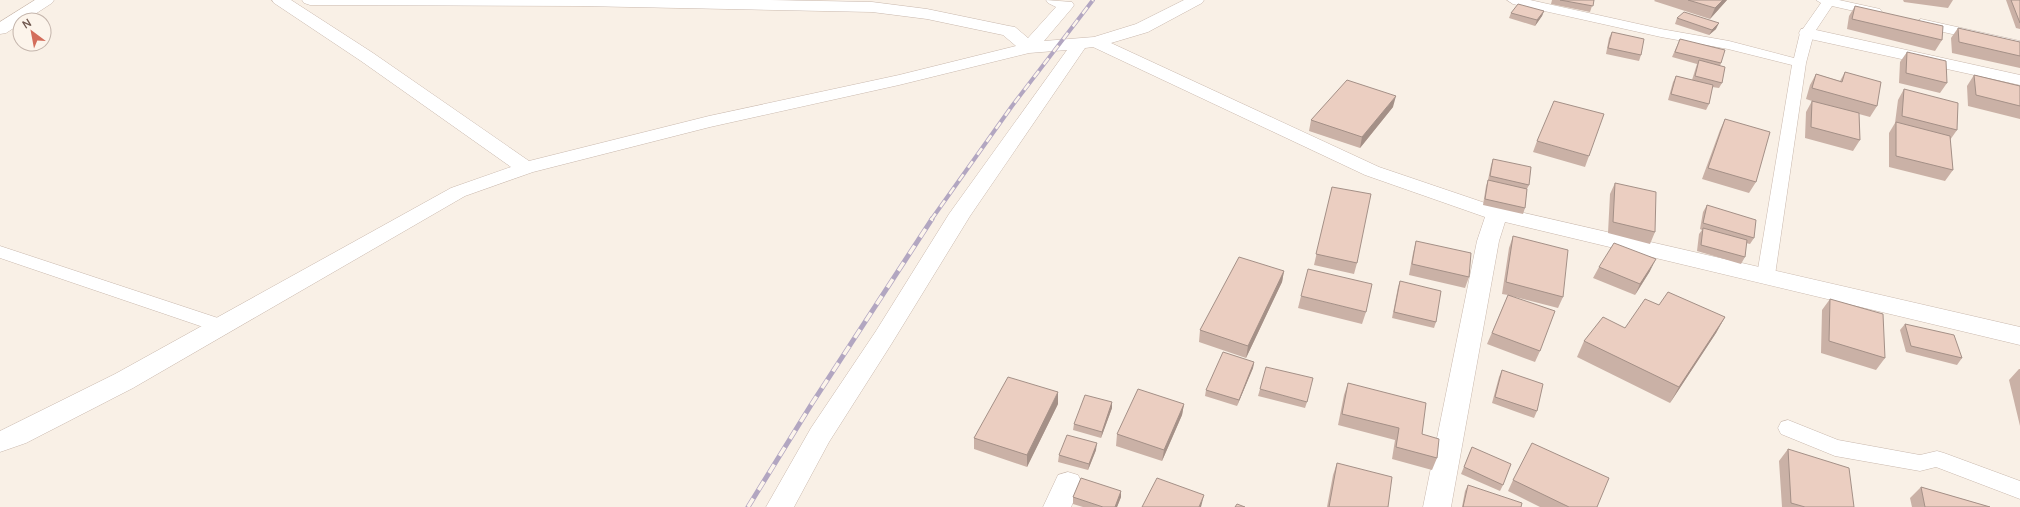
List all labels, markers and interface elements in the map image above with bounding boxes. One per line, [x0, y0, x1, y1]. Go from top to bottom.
north arrow [12, 12, 52, 52]
text: N [19, 15, 34, 32]

